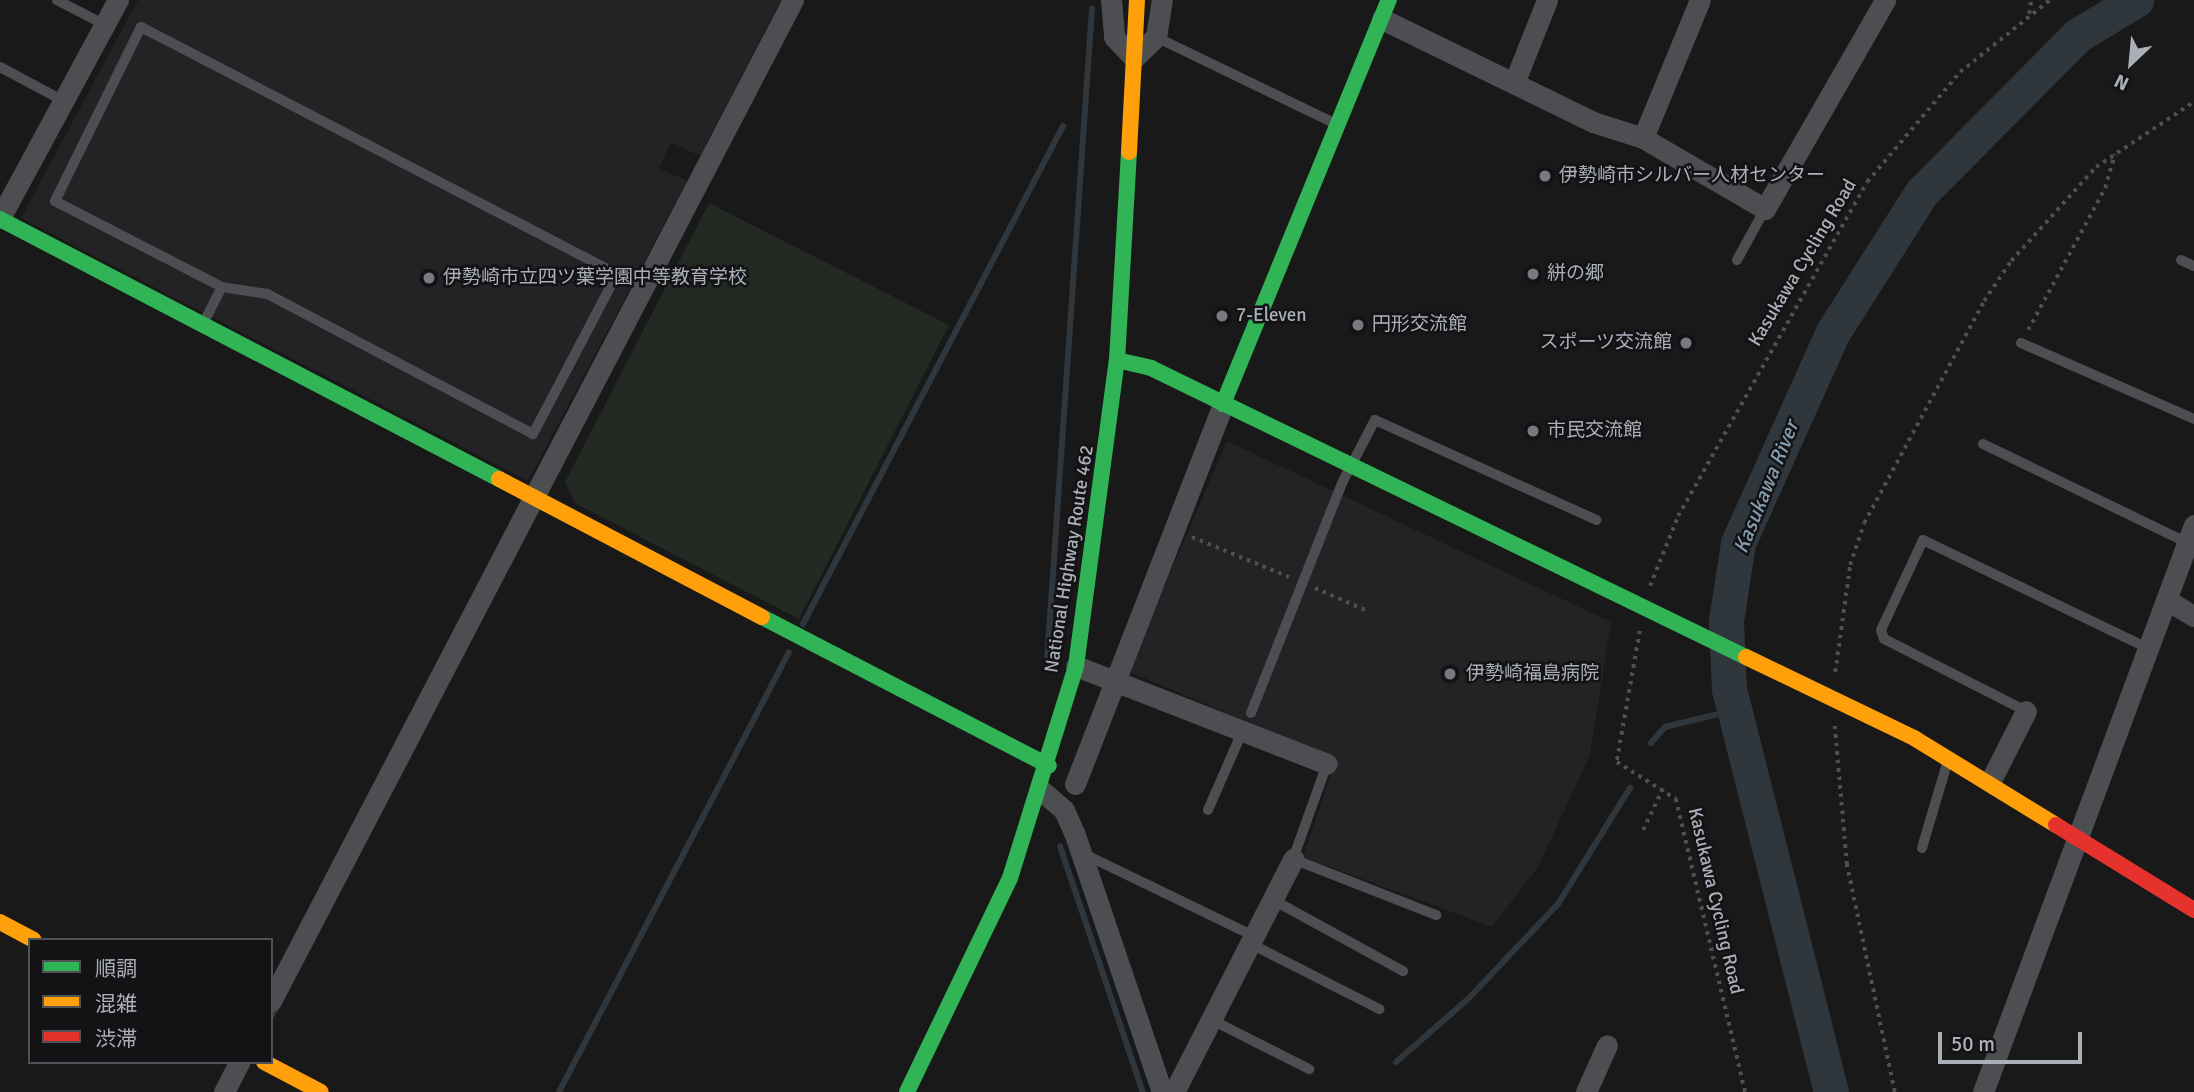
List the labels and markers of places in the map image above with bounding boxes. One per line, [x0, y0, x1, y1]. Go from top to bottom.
place label: 伊勢崎市シルバー人材センター [1559, 165, 1825, 187]
marker: 伊勢崎市シルバー人材センター [1537, 168, 1553, 184]
place label: 絣の郷 [1547, 263, 1604, 285]
marker: 絣の郷 [1525, 266, 1541, 282]
place label: 伊勢崎市立四ツ葉学園中等教育学校 [443, 267, 747, 289]
marker: 伊勢崎市立四ツ葉学園中等教育学校 [421, 270, 437, 286]
place label: 7-Eleven [1236, 305, 1307, 327]
marker: 7-Eleven [1214, 308, 1230, 324]
place label: 円形交流館 [1372, 314, 1467, 336]
marker: 円形交流館 [1350, 317, 1366, 333]
place label: スポーツ交流館 [1539, 332, 1672, 354]
marker: スポーツ交流館 [1678, 335, 1694, 351]
place label: 市民交流館 [1547, 420, 1642, 442]
marker: 市民交流館 [1525, 423, 1541, 439]
place label: 伊勢崎福島病院 [1466, 663, 1599, 685]
marker: 伊勢崎福島病院 [1440, 664, 1460, 684]

